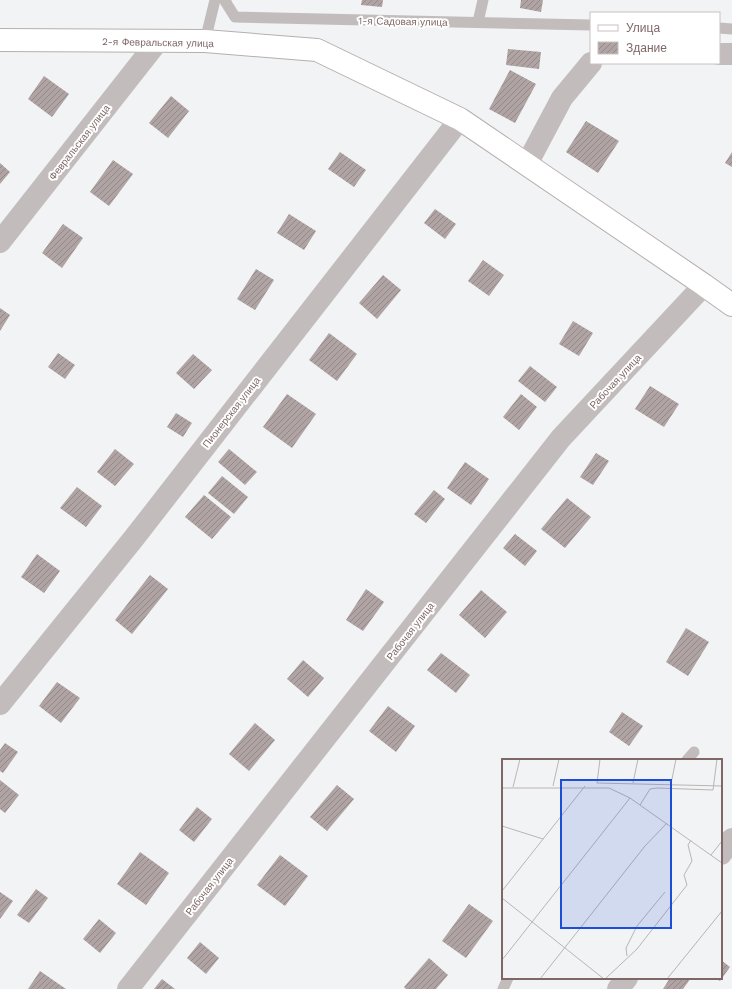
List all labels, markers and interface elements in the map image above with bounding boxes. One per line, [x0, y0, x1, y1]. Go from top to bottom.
legend [590, 12, 720, 64]
street label: 1-я Садовая улица [358, 15, 448, 28]
text: Улица [626, 21, 660, 35]
street label: 2-я Февральская улица [102, 36, 214, 49]
text: Здание [626, 41, 667, 55]
street label: Февральская улица [47, 102, 112, 182]
street label: Рабочая улица [587, 352, 644, 411]
street label: Пионерская улица [200, 375, 263, 450]
street label: Рабочая улица [384, 600, 437, 662]
inset map [502, 759, 722, 979]
street label: Рабочая улица [183, 855, 236, 917]

